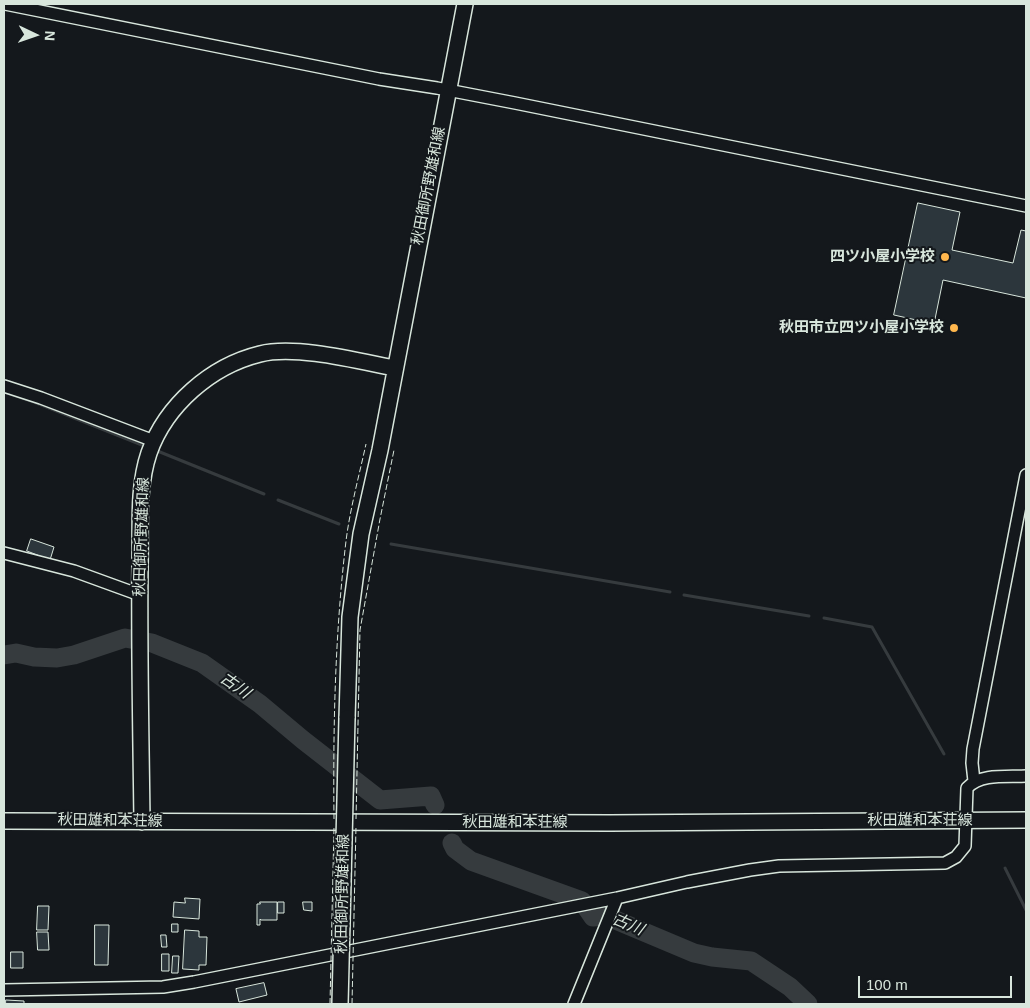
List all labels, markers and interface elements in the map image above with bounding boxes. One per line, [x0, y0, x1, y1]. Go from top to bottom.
north arrow [10, 10, 60, 60]
text: N [42, 30, 58, 41]
street label: 秋田御所野雄和線 [409, 125, 449, 247]
place label: 四ツ小屋小学校 [830, 248, 935, 266]
marker: 四ツ小屋小学校 [939, 251, 951, 263]
place label: 秋田市立四ツ小屋小学校 [779, 319, 944, 337]
marker: 秋田市立四ツ小屋小学校 [948, 322, 960, 334]
street label: 秋田御所野雄和線 [131, 477, 153, 597]
water label: 古川 [216, 669, 254, 703]
street label: 秋田雄和本荘線 [57, 811, 163, 831]
street label: 秋田雄和本荘線 [868, 812, 972, 830]
street label: 秋田雄和本荘線 [463, 814, 567, 832]
street label: 秋田御所野雄和線 [333, 834, 353, 954]
water label: 古川 [610, 910, 646, 940]
scale bar [860, 966, 1014, 998]
text: 100 m [866, 976, 908, 993]

